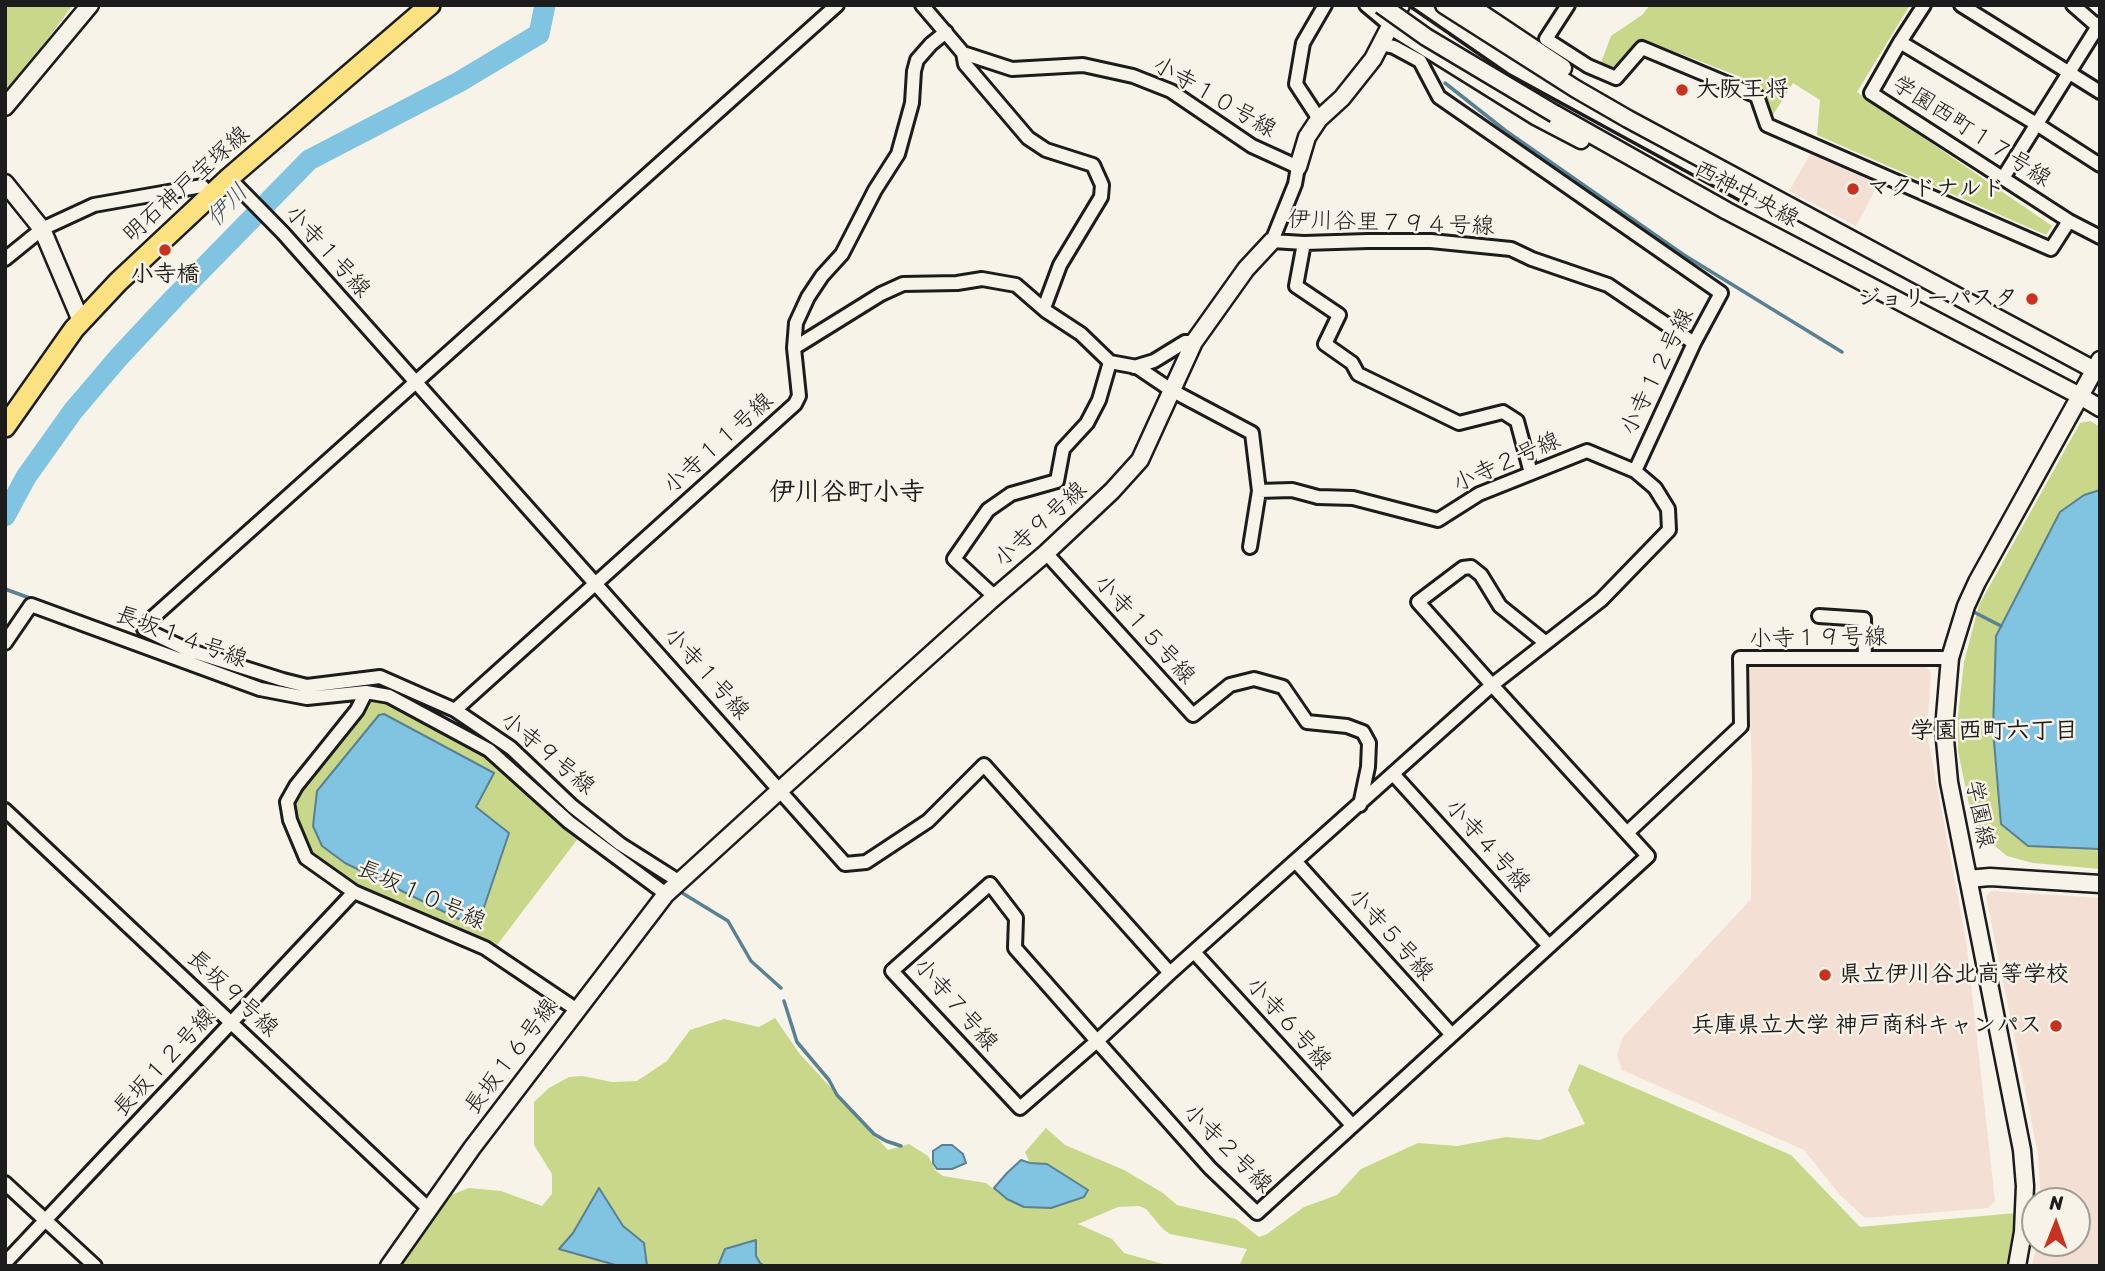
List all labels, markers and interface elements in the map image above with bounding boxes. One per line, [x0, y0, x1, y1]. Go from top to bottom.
street label: 小寺１０号線 [1147, 52, 1281, 144]
street label: 学園西町１７号線 [1886, 70, 2056, 194]
place label: 大阪王将 [1696, 76, 1788, 104]
marker: 大阪王将 [1674, 82, 1690, 98]
street label: 明石神戸宝塚線 [118, 121, 256, 249]
street label: 西神中央線 [1689, 156, 1803, 234]
place label: マクドナルド [1867, 175, 2005, 203]
water label: 伊川 [201, 179, 255, 233]
marker: マクドナルド [1845, 181, 1861, 197]
street label: 小寺１号線 [278, 200, 376, 304]
street label: 伊川谷里７９４号線 [1287, 207, 1495, 241]
marker: 小寺橋 [157, 242, 173, 258]
place label: 小寺橋 [131, 261, 199, 289]
place label: ジョリーパスタ [1857, 285, 2018, 313]
marker: ジョリーパスタ [2024, 291, 2040, 307]
street label: 小寺１２号線 [1615, 304, 1701, 440]
street label: 小寺１１号線 [658, 388, 780, 500]
street label: 小寺２号線 [1449, 427, 1565, 499]
street label: 小寺９号線 [989, 476, 1093, 574]
district label: 伊川谷町小寺 [769, 477, 925, 509]
street label: 小寺１５号線 [1088, 569, 1200, 691]
street label: 長坂１４号線 [111, 601, 251, 675]
street label: 小寺１号線 [657, 622, 755, 726]
street label: 小寺１９号線 [1749, 624, 1887, 654]
street label: 小寺９号線 [494, 706, 600, 802]
district label: 学園西町六丁目 [1910, 718, 2078, 746]
street label: 学園線 [1959, 778, 1999, 850]
street label: 小寺４号線 [1438, 794, 1536, 898]
street label: 長坂１０号線 [352, 855, 490, 937]
street label: 小寺５号線 [1341, 883, 1439, 987]
street label: 長坂９号線 [181, 945, 283, 1043]
street label: 小寺７号線 [907, 953, 1003, 1057]
place label: 県立伊川谷北高等学校 [1839, 961, 2069, 989]
marker: 県立伊川谷北高等学校 [1817, 967, 1833, 983]
street label: 小寺６号線 [1239, 972, 1337, 1076]
street label: 長坂１６号線 [459, 994, 565, 1120]
street label: 長坂１２号線 [108, 1003, 222, 1123]
place label: 兵庫県立大学 神戸商科キャンパス [1691, 1012, 2042, 1040]
marker: 兵庫県立大学 神戸商科キャンパス [2048, 1018, 2064, 1034]
street label: 小寺２号線 [1177, 1099, 1277, 1199]
text: N [2049, 1186, 2063, 1219]
north arrow [2021, 1187, 2091, 1257]

